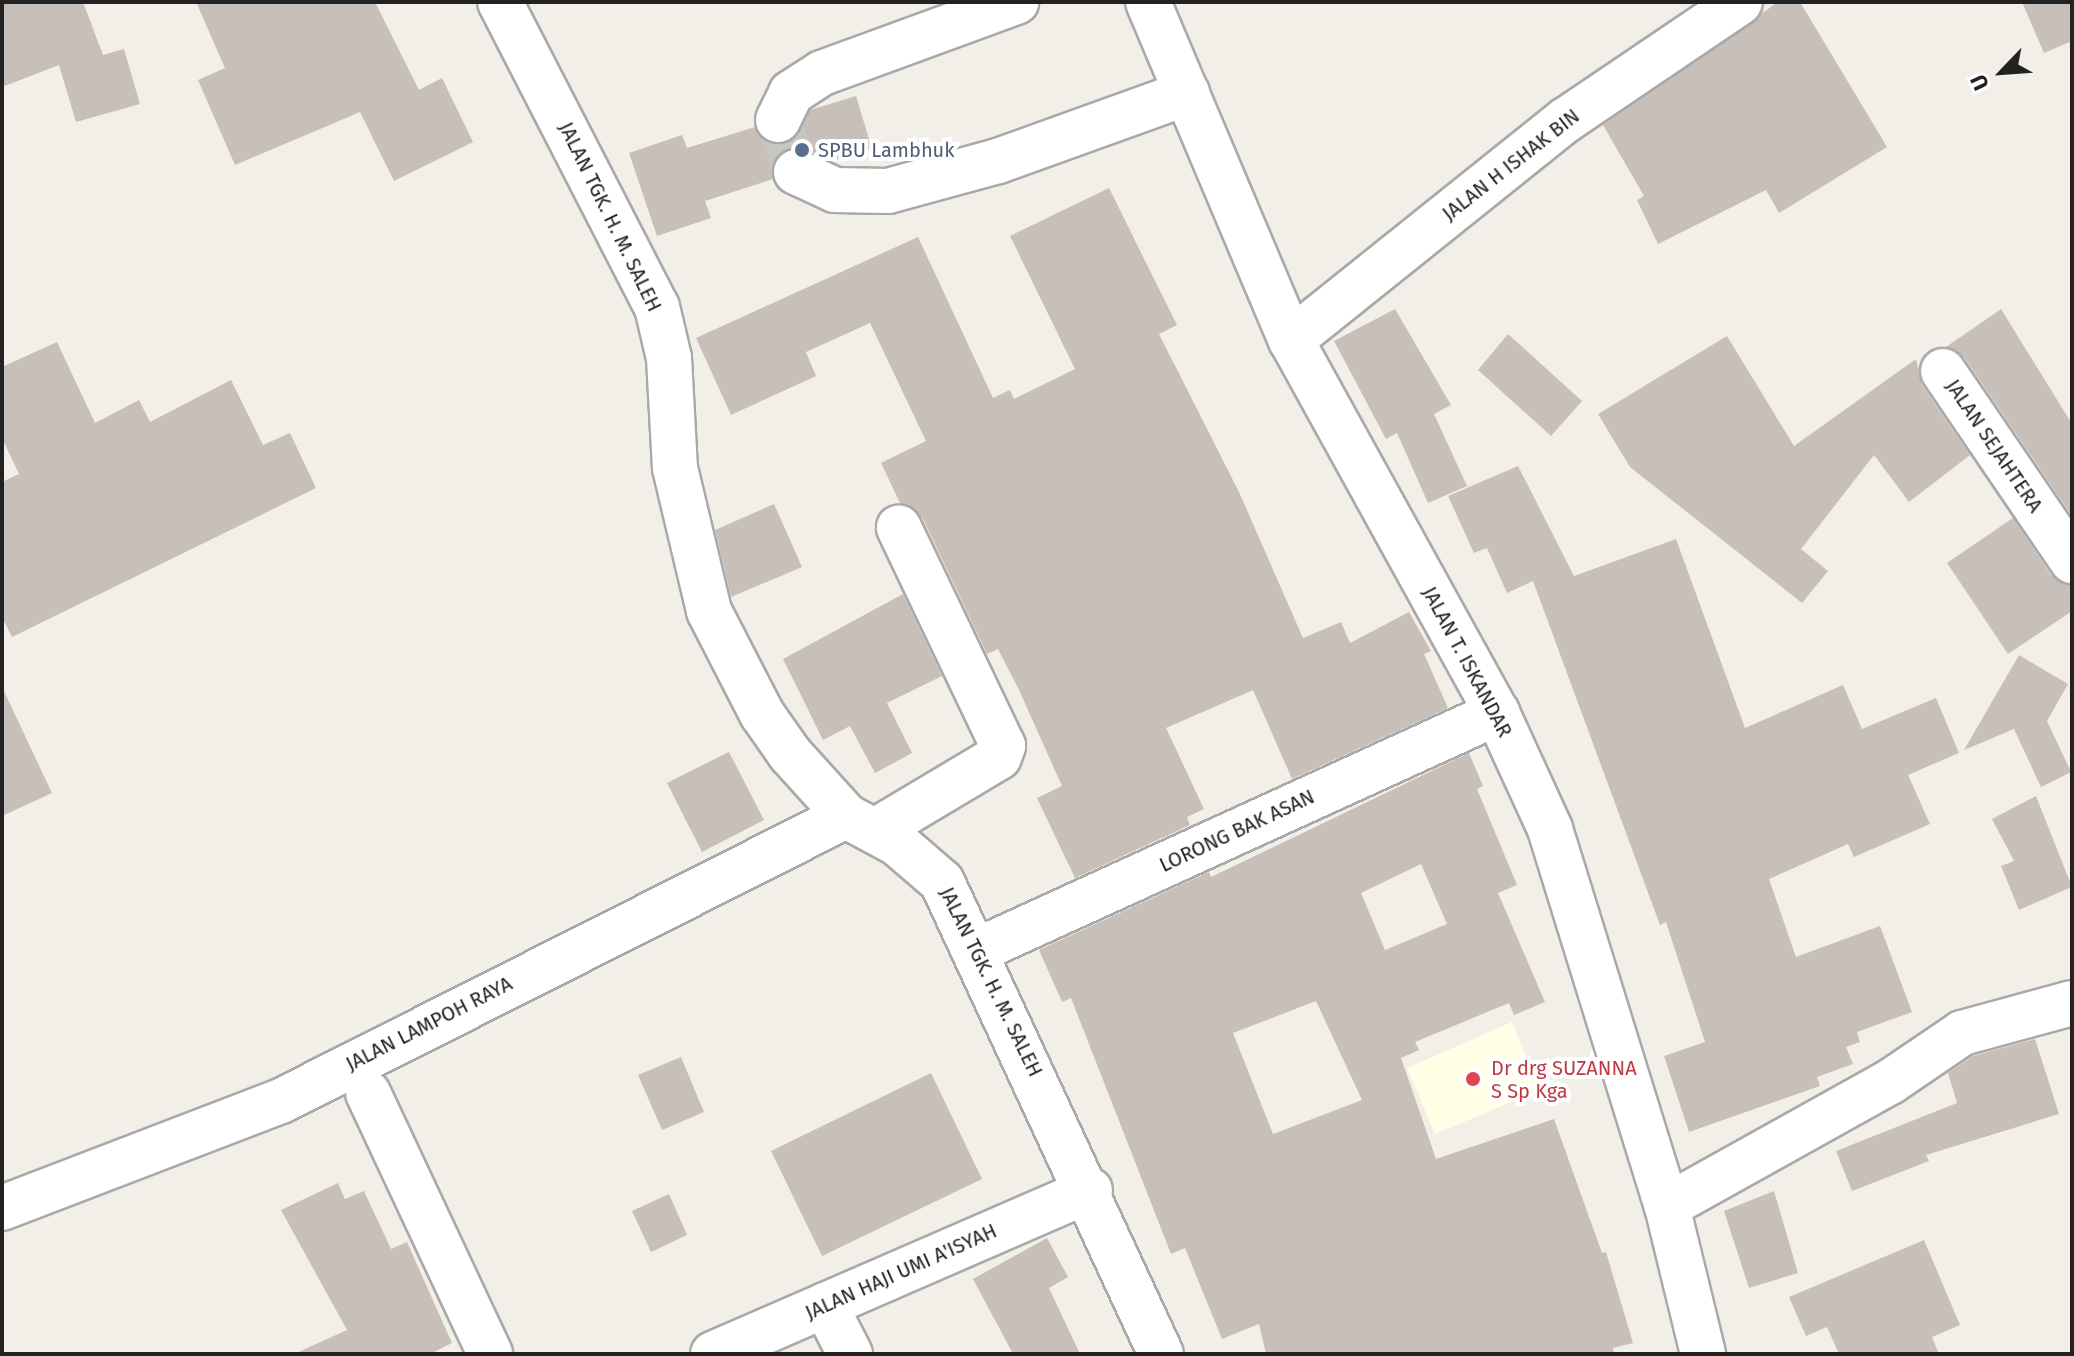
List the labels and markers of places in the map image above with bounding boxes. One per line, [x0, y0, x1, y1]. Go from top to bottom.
place label: SPBU Lambhuk [818, 138, 954, 162]
marker: SPBU Lambhuk [793, 141, 811, 159]
place label: Dr drg SUZANNA S Sp Kga [1491, 1056, 1637, 1103]
marker: Dr drg SUZANNA S Sp Kga [1462, 1068, 1484, 1090]

